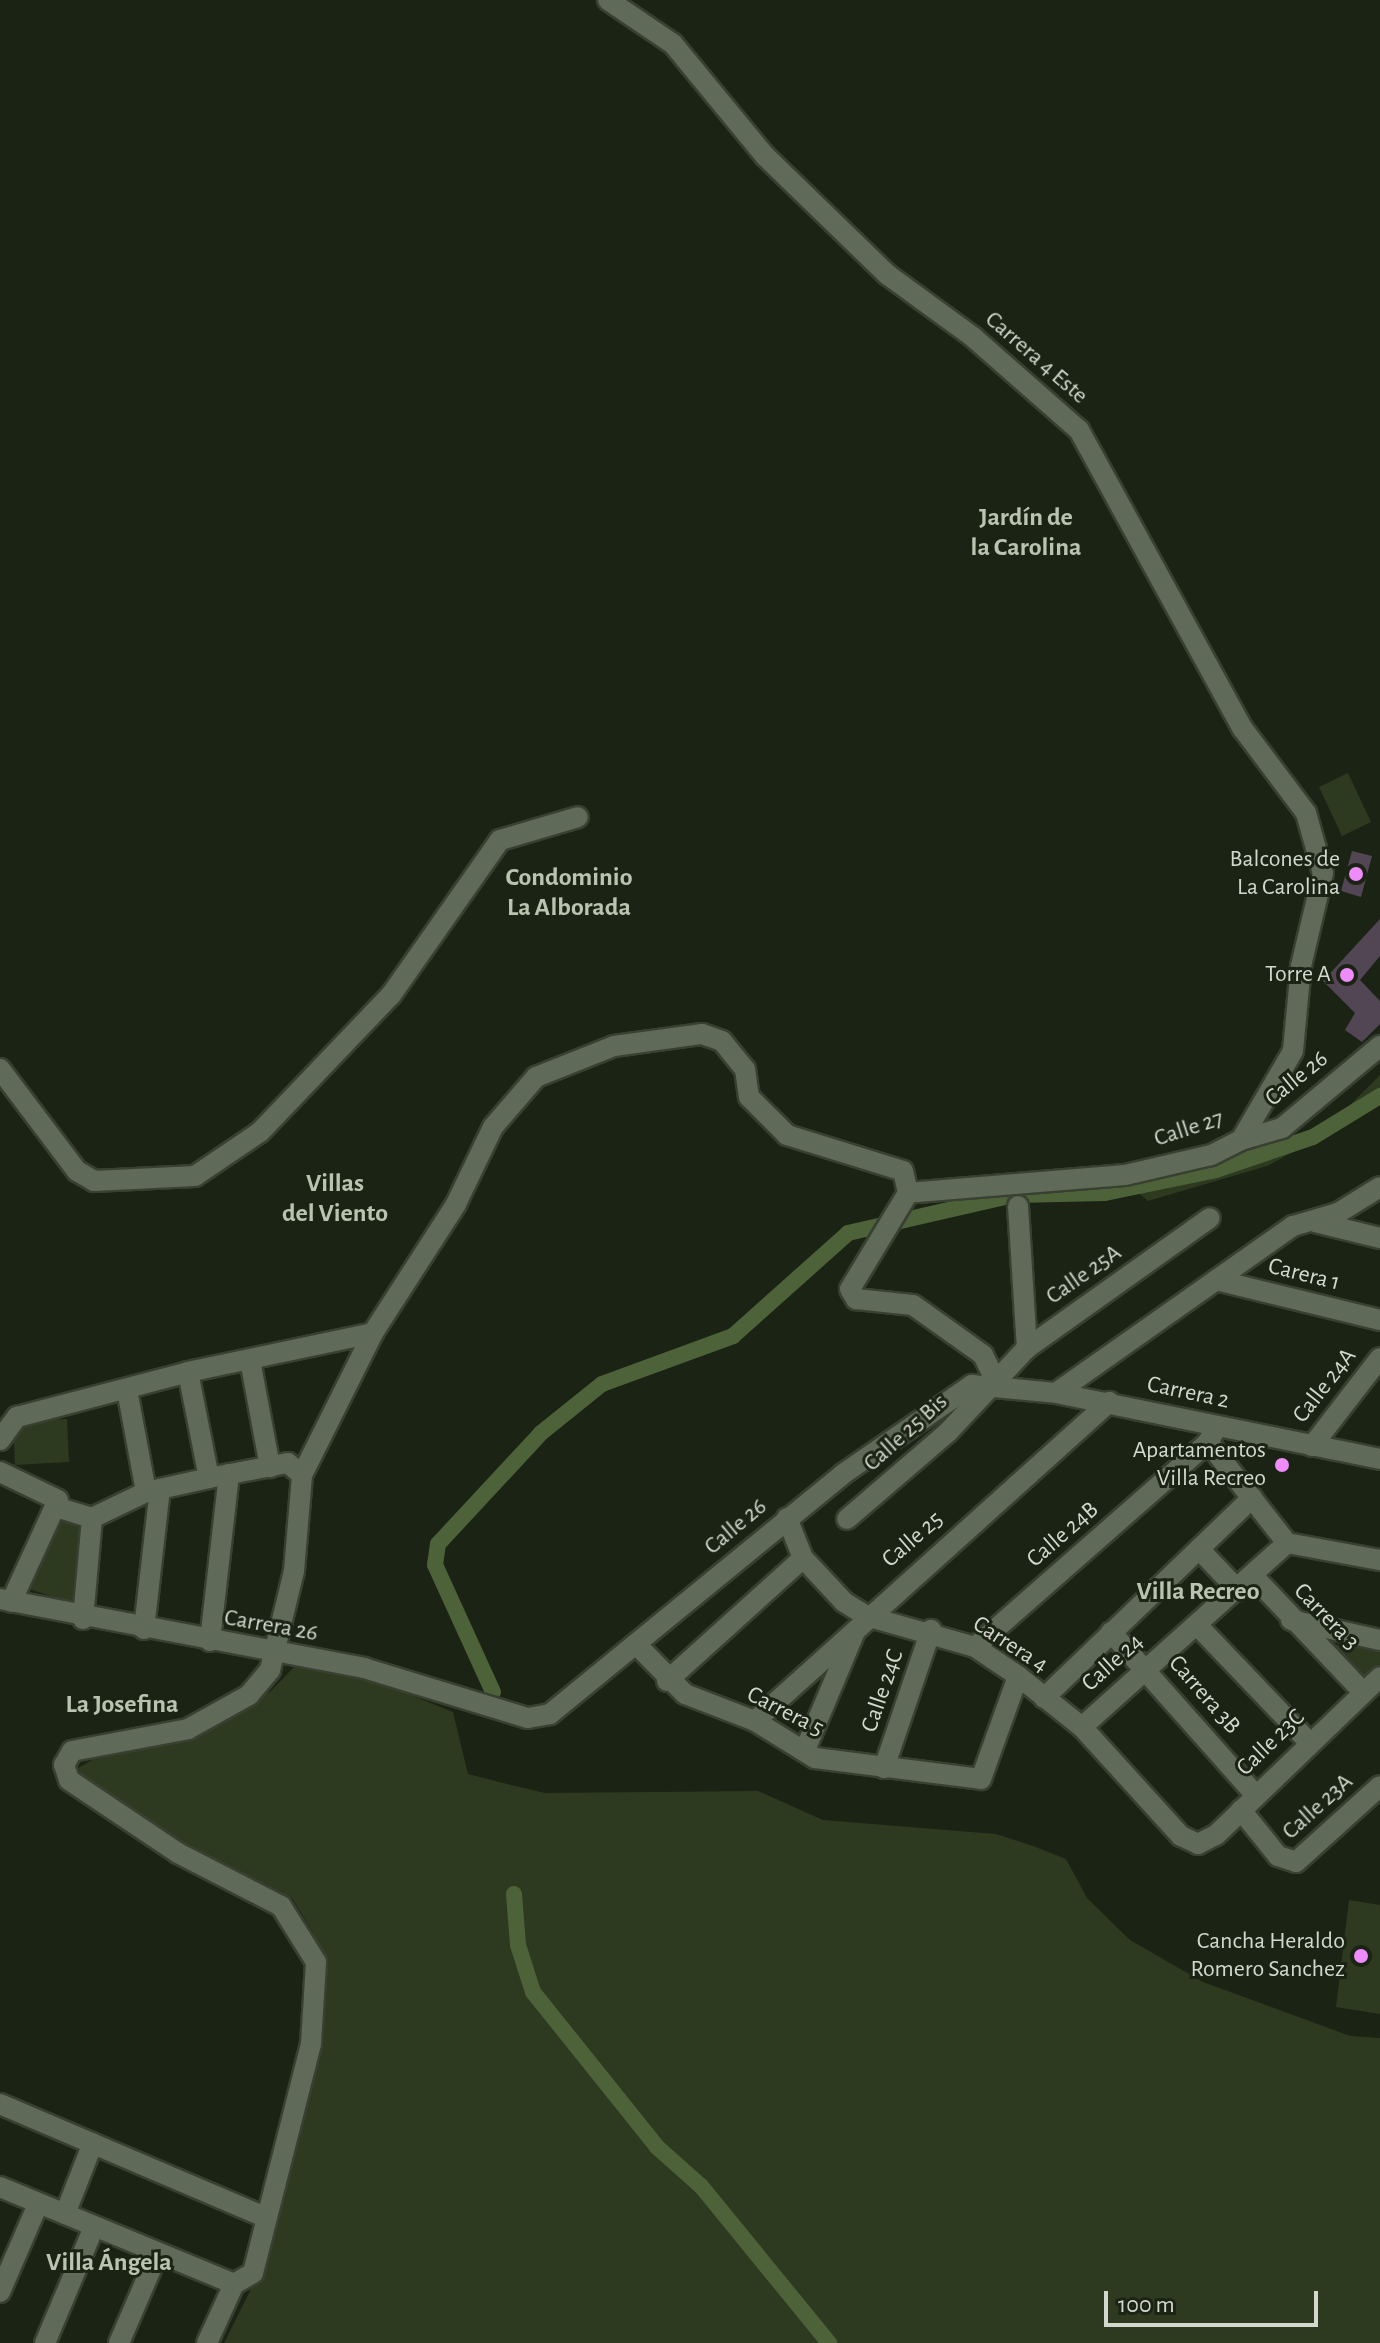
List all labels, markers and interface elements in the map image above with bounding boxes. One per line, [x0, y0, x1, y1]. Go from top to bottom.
street label: Carrera 4 Este [979, 306, 1093, 410]
district label: Jardín de la Carolina [971, 502, 1081, 564]
place label: Balcones de La Carolina [1230, 846, 1340, 902]
district label: Condominio La Alborada [506, 862, 632, 924]
marker: Balcones de La Carolina [1347, 865, 1365, 883]
place label: Torre A [1265, 961, 1331, 989]
marker: Torre A [1338, 966, 1356, 984]
street label: Calle 26 [1260, 1045, 1334, 1113]
street label: Calle 27 [1151, 1104, 1227, 1154]
district label: Villas del Viento [282, 1168, 388, 1230]
street label: Calle 25A [1041, 1239, 1127, 1311]
street label: Carera 1 [1265, 1252, 1343, 1298]
street label: Calle 24A [1287, 1343, 1363, 1429]
street label: Carrera 2 [1144, 1370, 1232, 1416]
street label: Calle 25 Bis [858, 1388, 954, 1478]
place label: Apartamentos Villa Recreo [1133, 1437, 1266, 1493]
marker: Apartamentos Villa Recreo [1273, 1456, 1291, 1474]
street label: Calle 26 [699, 1493, 773, 1561]
street label: Calle 24B [1021, 1496, 1105, 1574]
street label: Calle 25 [877, 1506, 949, 1574]
district label: Villa Recreo [1137, 1576, 1259, 1608]
street label: Carrera 3 [1287, 1577, 1365, 1657]
street label: Carrera 26 [222, 1604, 320, 1648]
street label: Carrera 4 [967, 1610, 1053, 1680]
street label: Calle 24 [1076, 1628, 1150, 1698]
street label: Calle 24C [855, 1646, 911, 1736]
street label: Carrera 3B [1162, 1650, 1246, 1740]
street label: Carrera 5 [742, 1680, 828, 1744]
district label: La Josefina [66, 1689, 178, 1721]
street label: Calle 23C [1231, 1704, 1311, 1782]
street label: Calle 23A [1277, 1768, 1359, 1846]
place label: Cancha Heraldo Romero Sanchez [1191, 1928, 1345, 1984]
marker: Cancha Heraldo Romero Sanchez [1352, 1947, 1370, 1965]
district label: Villa Ángela [46, 2247, 172, 2279]
scale bar [1108, 2275, 1322, 2325]
text: 100 m [1118, 2293, 1175, 2317]

